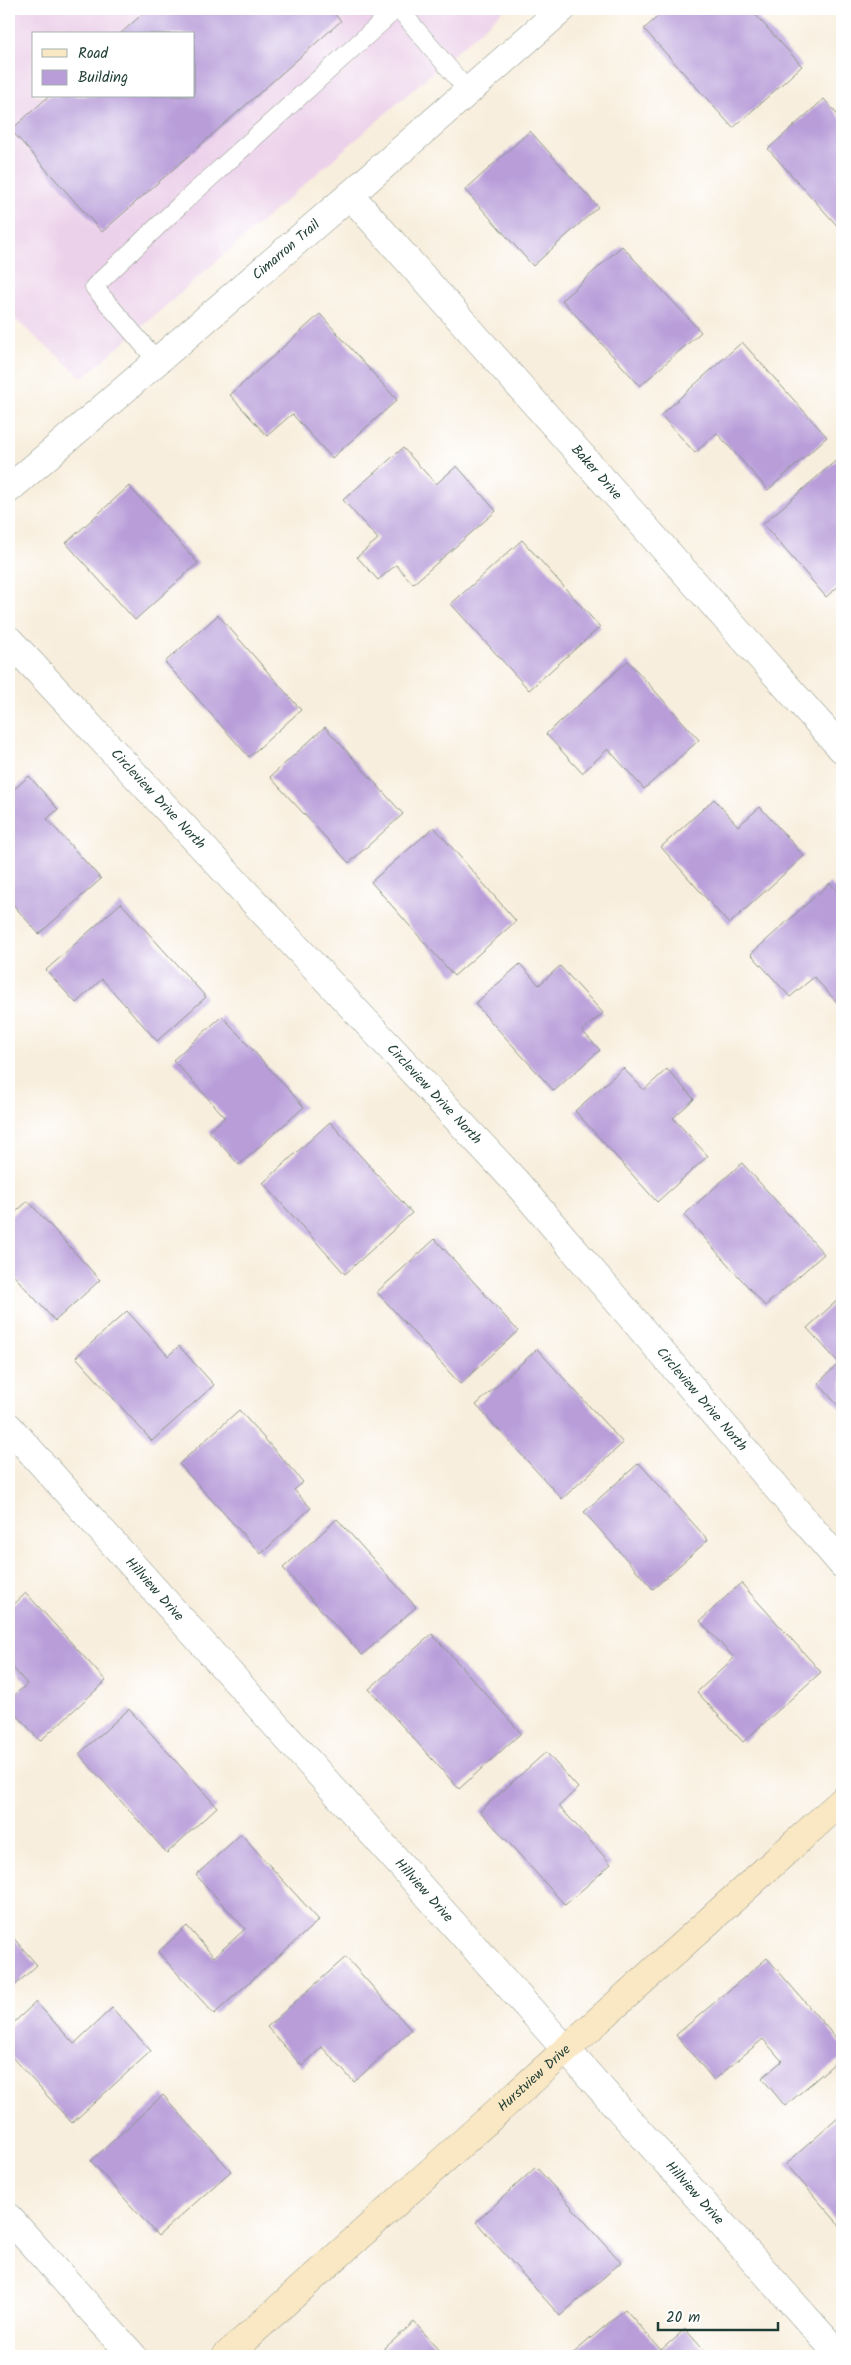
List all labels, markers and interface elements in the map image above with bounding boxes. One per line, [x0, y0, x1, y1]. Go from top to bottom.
legend [32, 32, 195, 98]
text: Road [78, 42, 109, 66]
text: Building [78, 66, 128, 90]
street label: Cimarron Trail [247, 214, 325, 286]
street label: Baker Drive [566, 440, 628, 506]
street label: Circleview Drive North [105, 744, 211, 855]
street label: Circleview Drive North [381, 1039, 487, 1150]
street label: Circleview Drive North [651, 1342, 753, 1456]
street label: Hillview Drive [120, 1553, 189, 1627]
street label: Hillview Drive [389, 1854, 459, 1928]
street label: Hurstview Drive [493, 2039, 576, 2117]
street label: Hillview Drive [660, 2156, 730, 2231]
scale bar [658, 2300, 778, 2332]
text: 20 m [666, 2306, 700, 2330]

